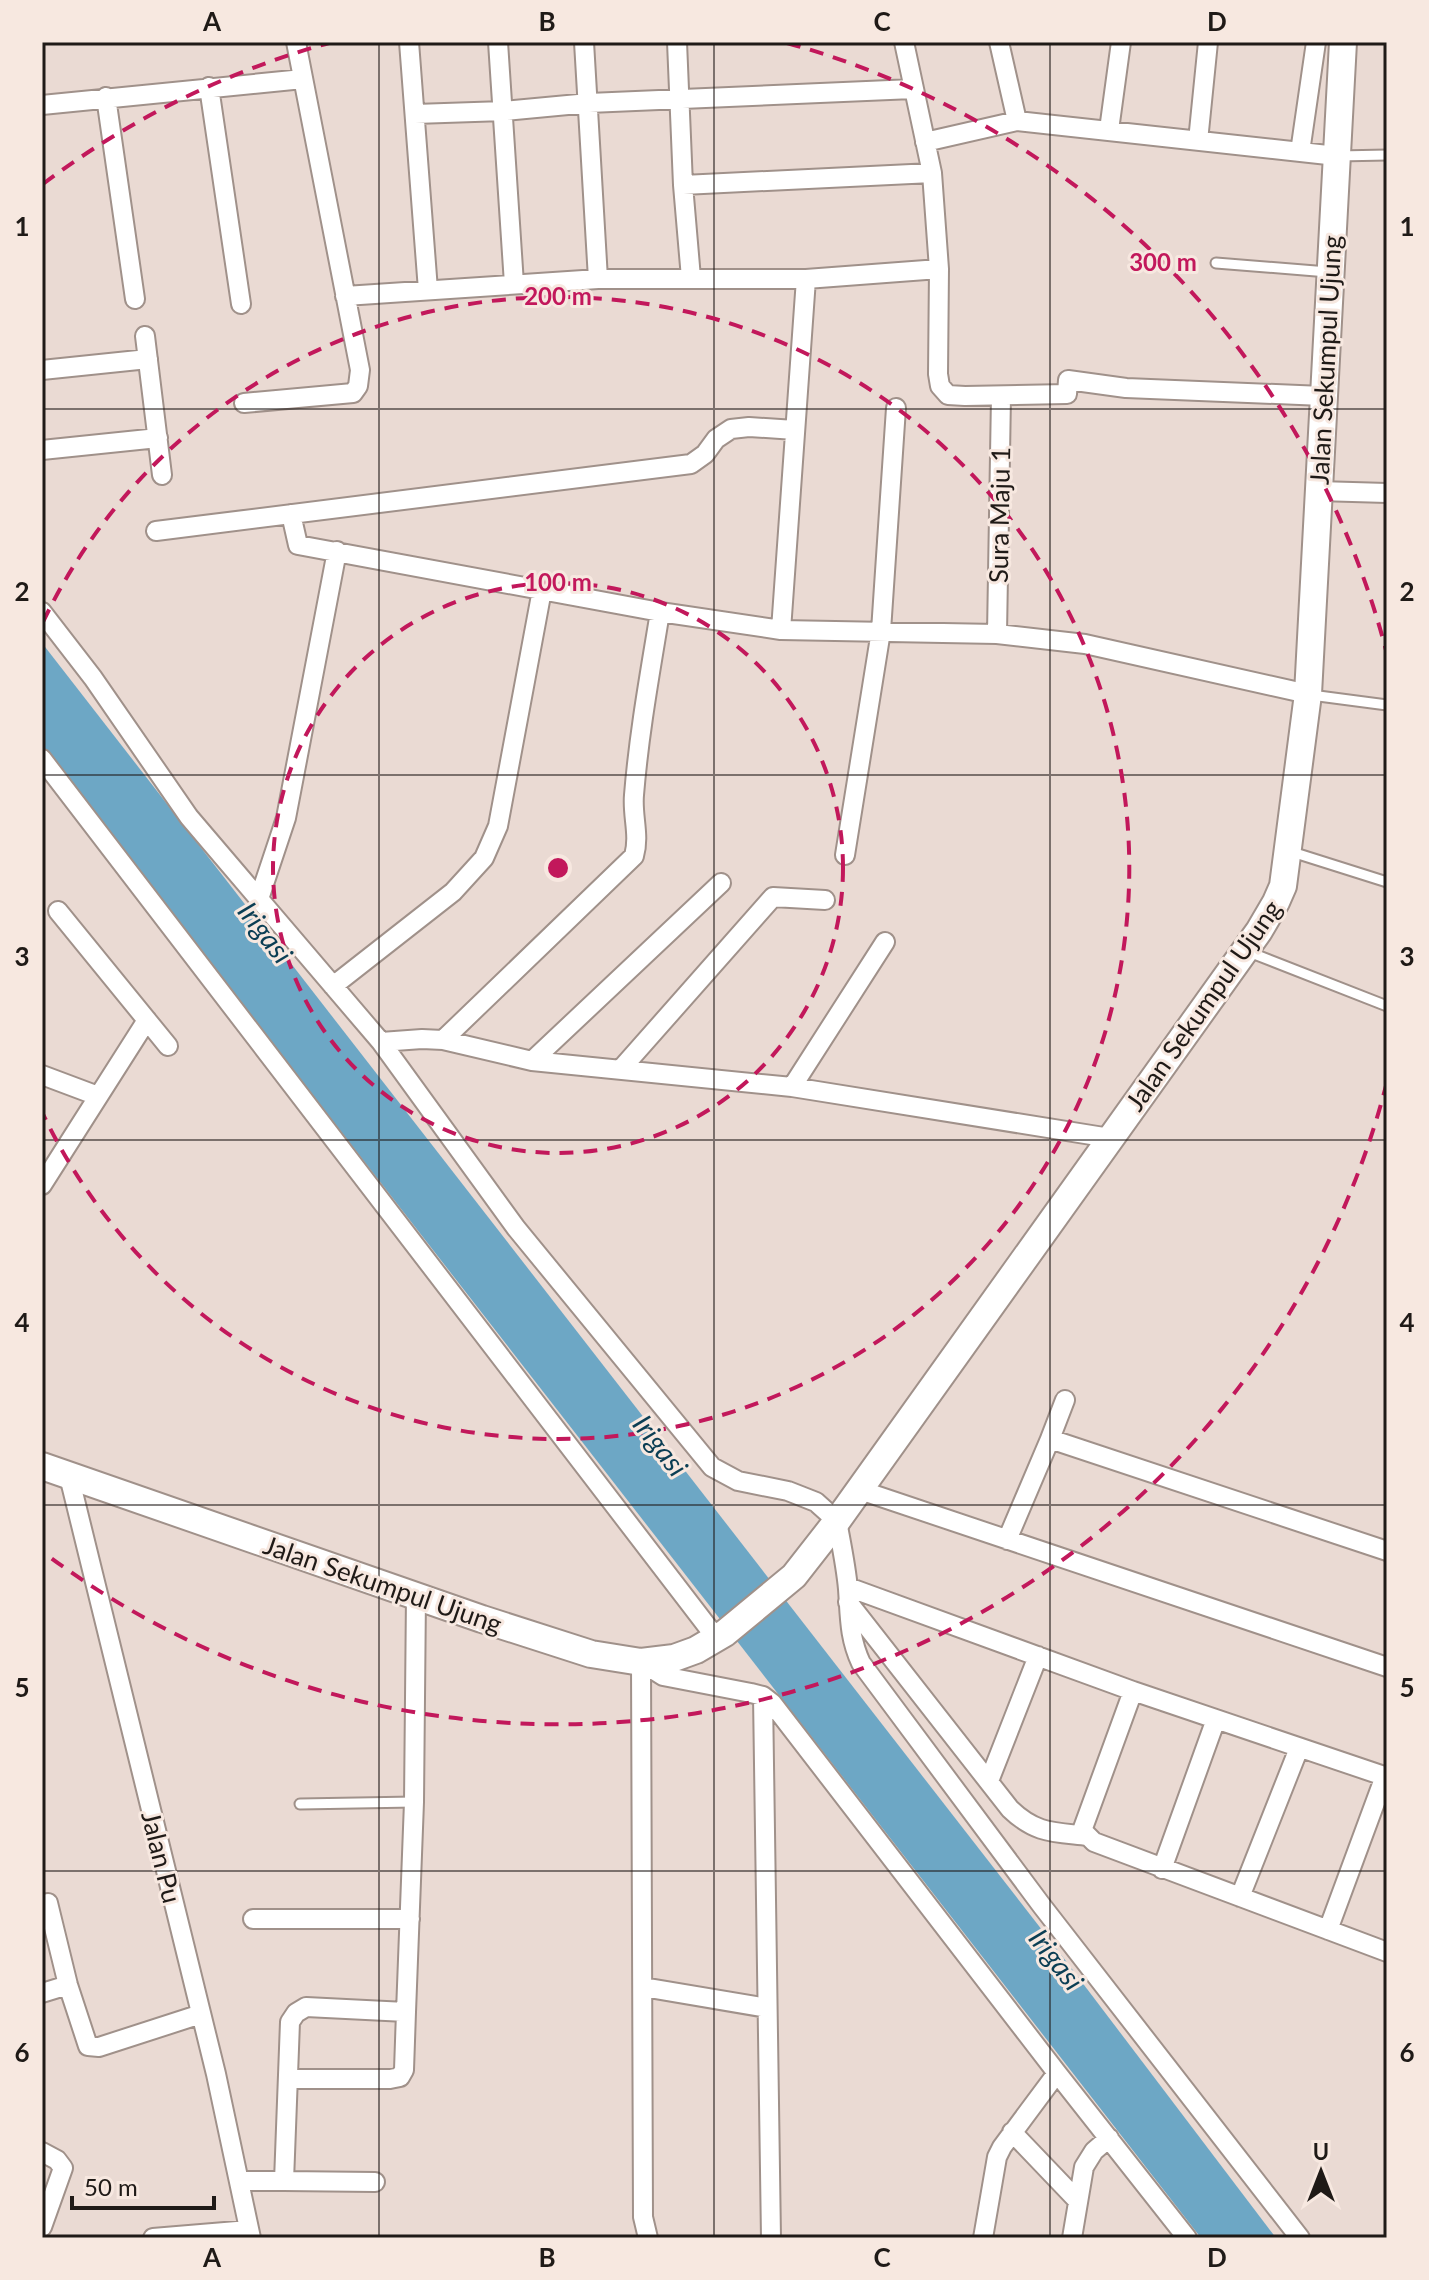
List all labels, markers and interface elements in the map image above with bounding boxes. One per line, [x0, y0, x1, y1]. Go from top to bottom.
text: A [202, 5, 222, 37]
text: B [538, 5, 556, 37]
text: C [873, 5, 891, 37]
text: D [1207, 5, 1227, 37]
text: 1 [14, 210, 30, 242]
text: 1 [1399, 210, 1415, 242]
street label: Jalan Sekumpul Ujung [1302, 234, 1348, 486]
text: 300 m [1129, 247, 1197, 276]
text: 200 m [524, 281, 592, 310]
street label: Sura Maju 1 [982, 447, 1016, 583]
text: 100 m [524, 567, 592, 596]
text: 2 [14, 575, 30, 607]
text: 2 [1399, 575, 1415, 607]
centre of rings [544, 854, 572, 882]
street label: Jalan Sekumpul Ujung [1118, 893, 1288, 1117]
water label: Irigasi [232, 895, 301, 970]
text: 3 [14, 940, 30, 972]
text: 3 [1399, 940, 1415, 972]
text: 4 [14, 1306, 30, 1338]
text: 4 [1399, 1306, 1415, 1338]
water label: Irigasi [627, 1408, 696, 1483]
street label: Jalan Sekumpul Ujung [260, 1528, 506, 1640]
text: 5 [14, 1671, 30, 1703]
text: 5 [1399, 1671, 1415, 1703]
street label: Jalan Pu [135, 1808, 189, 1906]
water label: Irigasi [1023, 1922, 1092, 1997]
text: 6 [14, 2036, 30, 2068]
text: 6 [1399, 2036, 1415, 2068]
north arrow [1281, 2132, 1361, 2212]
text: U [1313, 2138, 1329, 2165]
scale bar [72, 2160, 214, 2210]
text: 50 m [84, 2172, 138, 2201]
text: A [202, 2241, 222, 2273]
text: B [538, 2241, 556, 2273]
text: C [873, 2241, 891, 2273]
text: D [1207, 2241, 1227, 2273]

